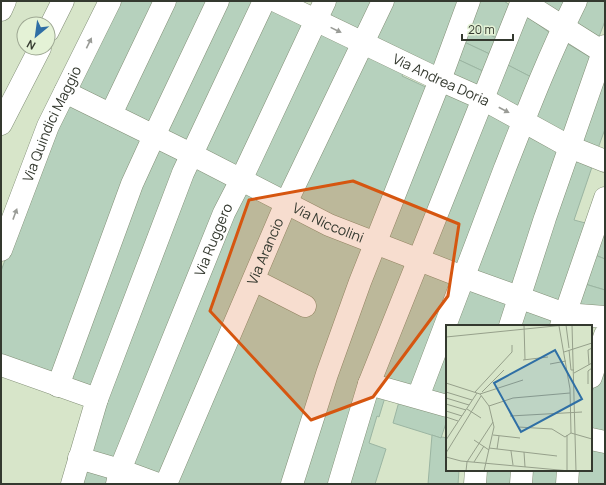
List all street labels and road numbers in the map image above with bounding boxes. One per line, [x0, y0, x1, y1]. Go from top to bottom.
street label: Via Andrea Doria [390, 49, 493, 110]
street label: Via Quindici Maggio [18, 63, 85, 184]
street label: Via Niccolini [289, 198, 367, 247]
street label: Via Ruggero [190, 200, 237, 279]
street label: Via Arancio [242, 215, 288, 287]

